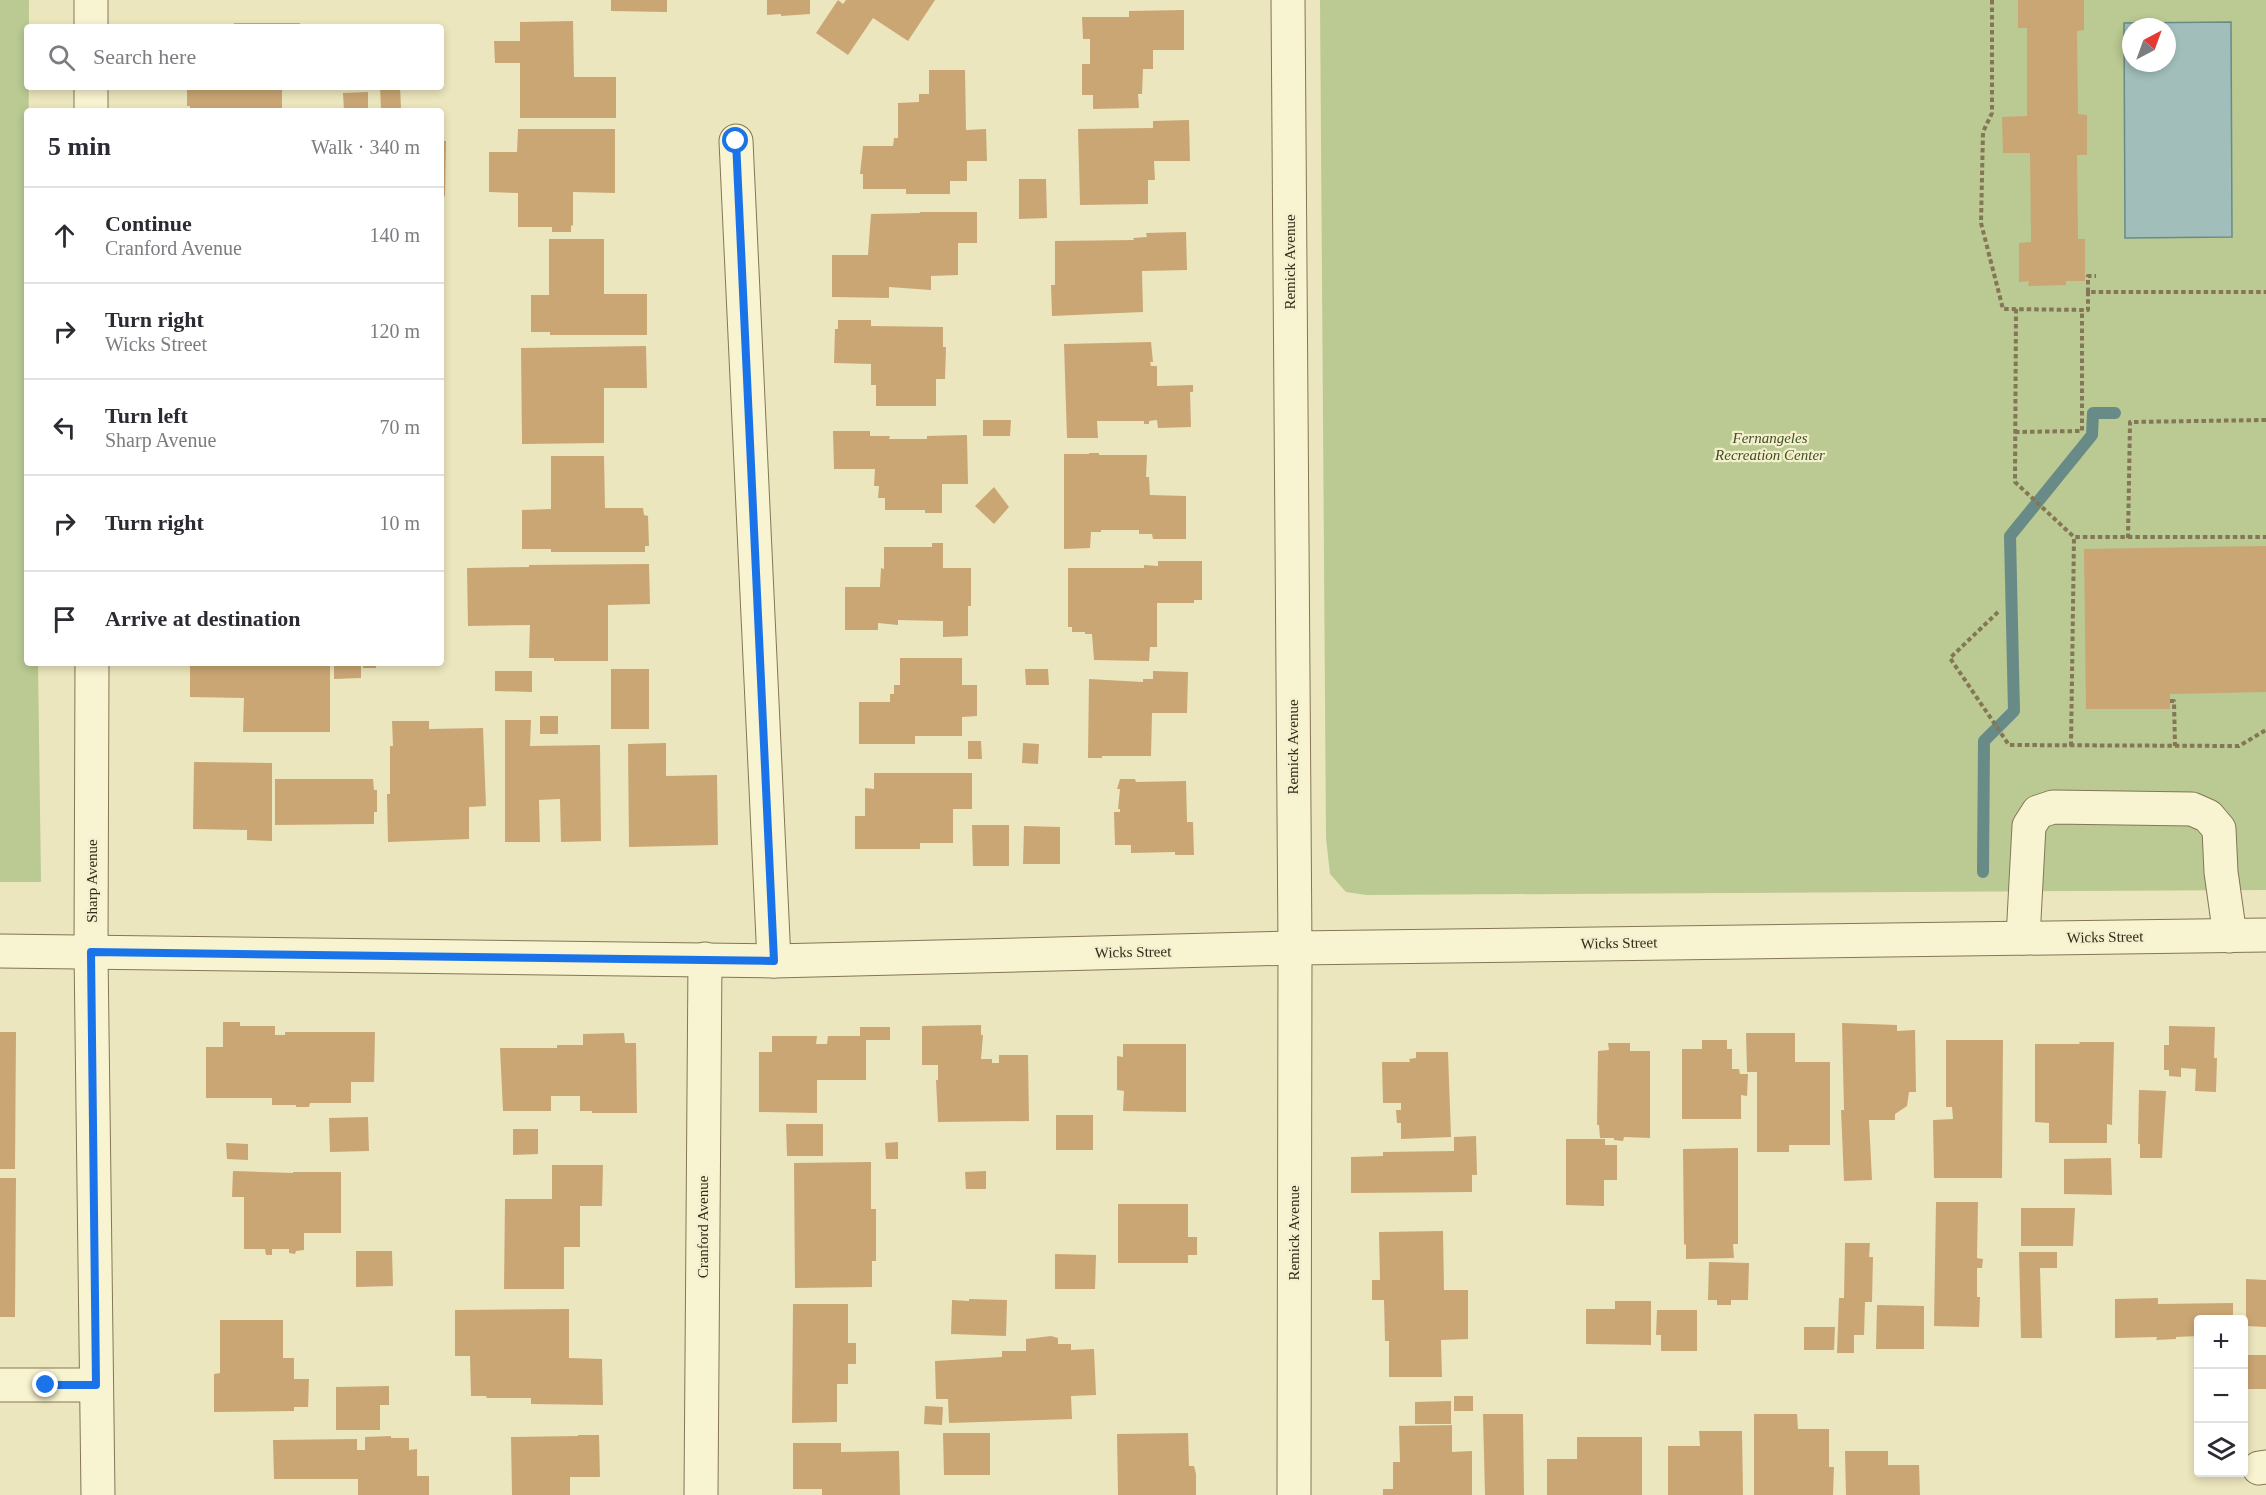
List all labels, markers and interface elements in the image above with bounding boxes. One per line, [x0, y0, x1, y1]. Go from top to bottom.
north arrow [2122, 18, 2176, 72]
search box [24, 24, 444, 90]
icon: search [45, 41, 78, 74]
text: Search here [93, 44, 196, 69]
route start [722, 127, 748, 153]
text: 5 min [48, 132, 111, 161]
text: Walk · 340 m [311, 136, 420, 158]
text: Continue [105, 211, 192, 236]
street label: Remick Avenue [1282, 214, 1298, 310]
icon: ahead [48, 219, 81, 252]
text: 140 m [369, 224, 420, 246]
text: Cranford Avenue [105, 237, 242, 259]
text: Turn right [105, 307, 204, 332]
icon: right [48, 315, 81, 348]
text: 120 m [369, 320, 420, 342]
text: Wicks Street [105, 333, 207, 355]
text: Turn left [105, 403, 188, 428]
icon: left [48, 411, 81, 444]
text: 70 m [379, 416, 420, 438]
text: Sharp Avenue [105, 429, 216, 451]
park label: Fernangeles Recreation Center [1714, 430, 1825, 463]
icon: right [48, 507, 81, 540]
text: Turn right [105, 510, 204, 535]
text: 10 m [379, 512, 420, 534]
icon: arrive [48, 603, 81, 636]
text: Arrive at destination [105, 606, 301, 631]
street label: Remick Avenue [1285, 699, 1301, 795]
street label: Sharp Avenue [84, 839, 100, 923]
street label: Wicks Street [2067, 928, 2144, 946]
street label: Wicks Street [1581, 934, 1658, 952]
street label: Wicks Street [1095, 943, 1172, 961]
street label: Cranford Avenue [695, 1175, 711, 1278]
street label: Remick Avenue [1286, 1185, 1302, 1281]
map controls [2194, 1315, 2248, 1477]
button: + [2194, 1315, 2248, 1369]
button: − [2194, 1369, 2248, 1423]
route end [32, 1371, 58, 1397]
button: layers [2194, 1423, 2248, 1477]

